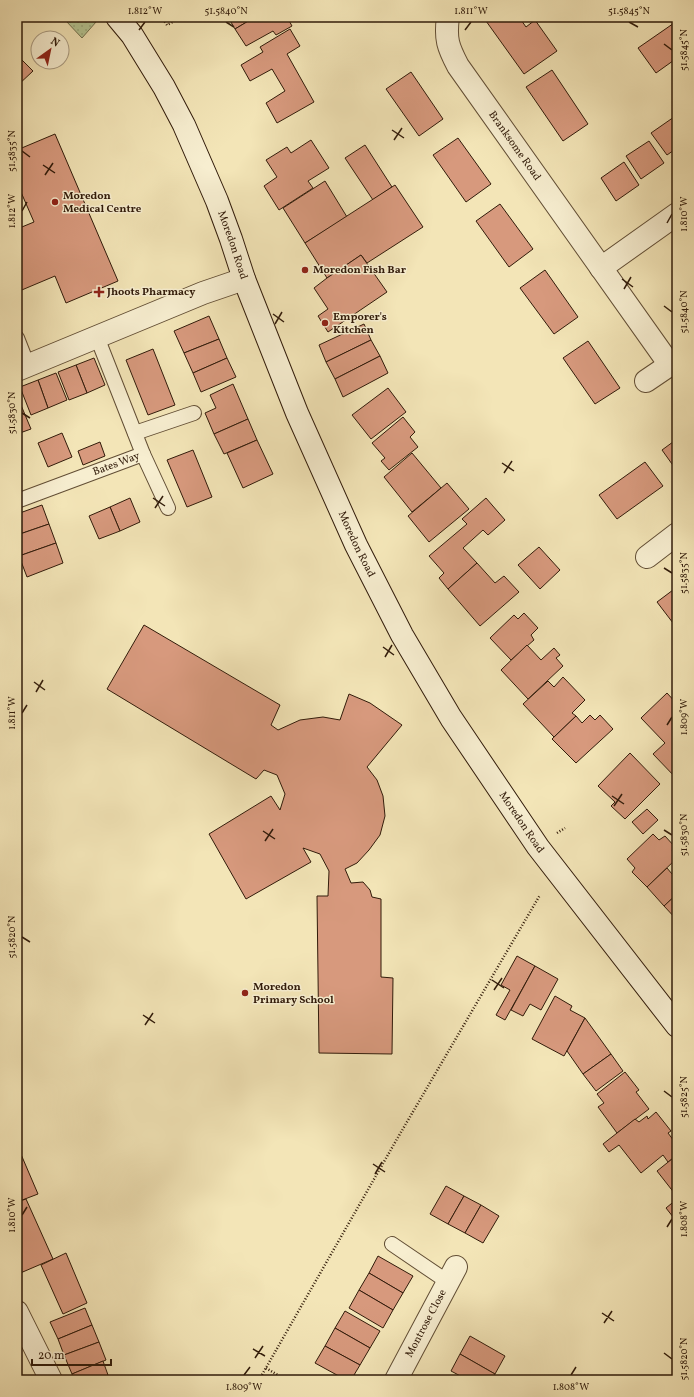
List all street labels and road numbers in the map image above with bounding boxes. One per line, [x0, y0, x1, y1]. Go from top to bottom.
street label: Branksome Road [485, 108, 544, 184]
street label: Moredon Road [214, 209, 251, 281]
street label: Bates Way [91, 448, 142, 480]
street label: Moredon Road [334, 509, 379, 580]
street label: Moredon Road [495, 789, 548, 856]
street label: Montrose Close [402, 1287, 450, 1360]

